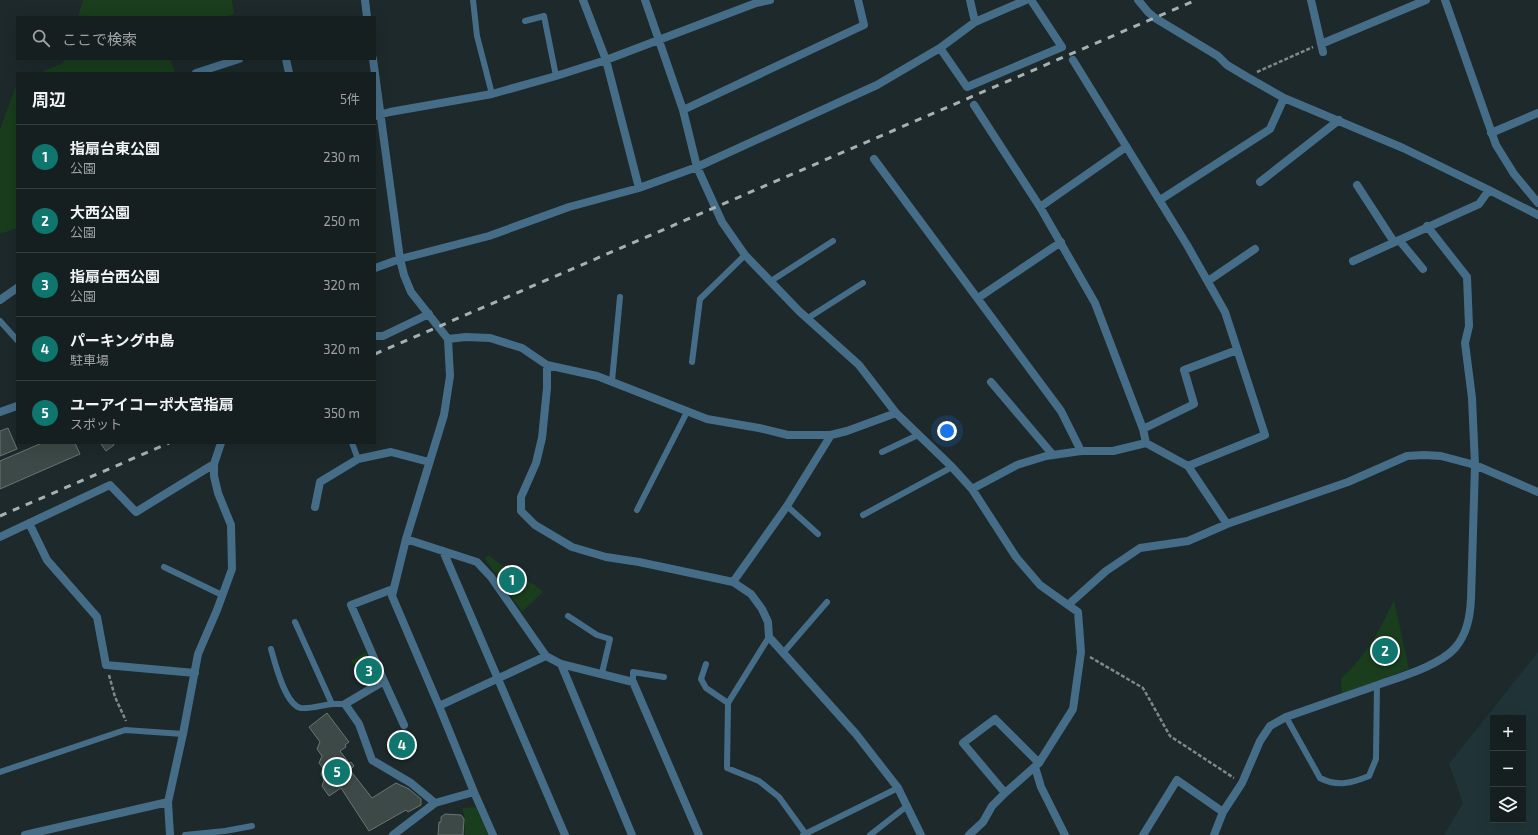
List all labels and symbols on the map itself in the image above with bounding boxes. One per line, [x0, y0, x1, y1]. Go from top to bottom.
your location [937, 421, 957, 441]
pin: 1 [499, 565, 525, 595]
pin: 2 [1372, 636, 1398, 666]
pin: 3 [356, 656, 382, 686]
pin: 4 [389, 730, 415, 760]
pin: 5 [324, 757, 350, 787]

